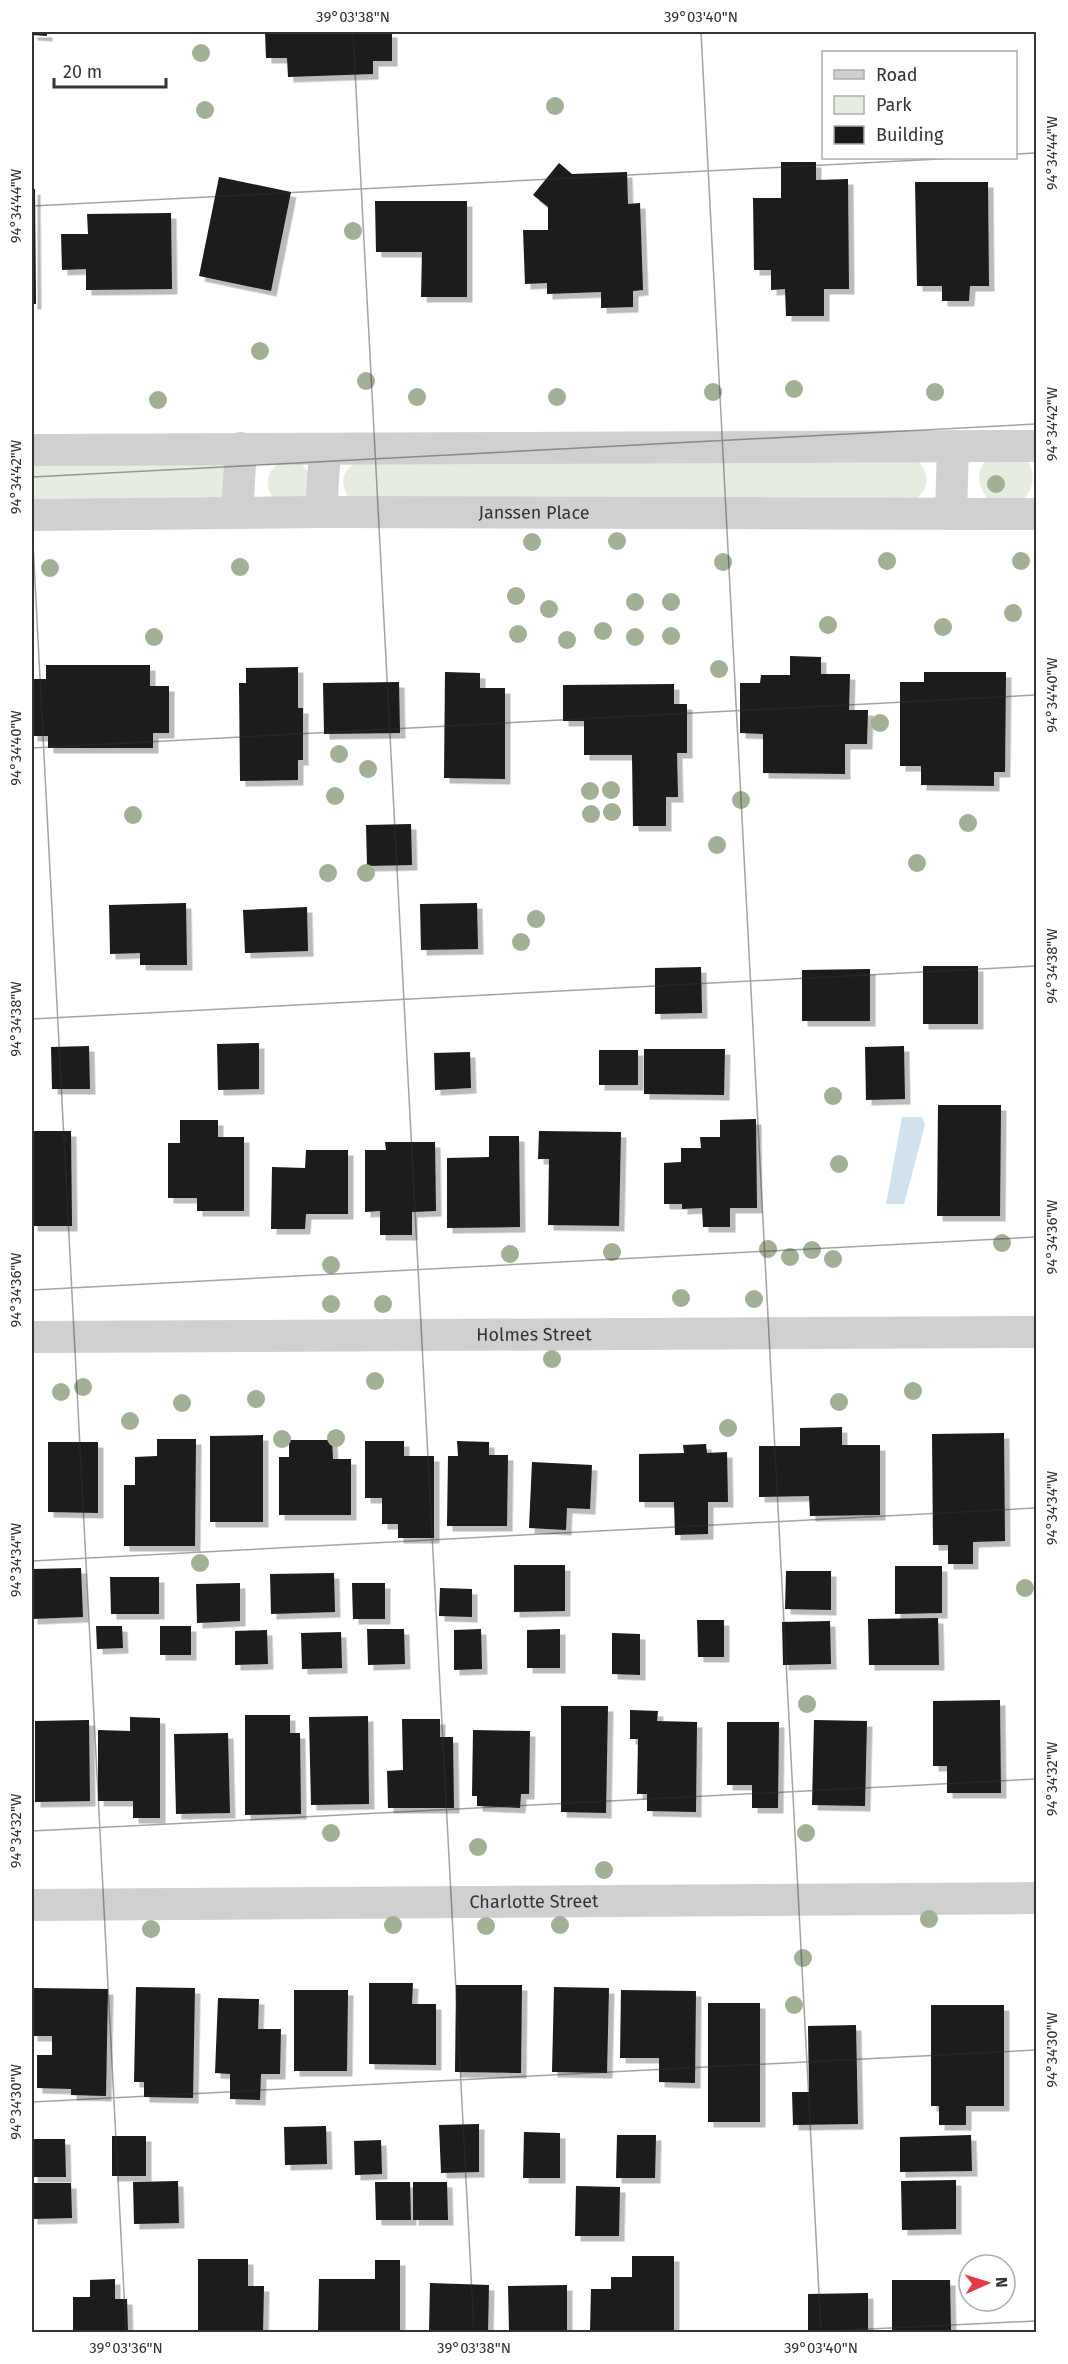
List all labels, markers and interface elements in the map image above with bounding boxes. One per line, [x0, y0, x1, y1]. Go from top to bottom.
text: 39°03'38"N [316, 8, 390, 26]
text: 39°03'40"N [664, 8, 738, 26]
scale bar [54, 51, 166, 89]
legend [822, 51, 1017, 159]
text: 20 m [63, 61, 102, 83]
text: Road [876, 64, 918, 86]
text: Park [876, 94, 912, 116]
text: 94°34'44"W [1043, 115, 1061, 190]
text: Building [876, 124, 944, 146]
text: 94°34'44"W [7, 168, 25, 243]
text: 94°34'42"W [1043, 386, 1061, 461]
text: 94°34'42"W [7, 439, 25, 514]
street label: Janssen Place [478, 501, 590, 524]
text: 94°34'40"W [1043, 657, 1061, 733]
text: 94°34'40"W [7, 710, 25, 786]
text: 94°34'38"W [1043, 928, 1061, 1004]
text: 94°34'38"W [7, 981, 25, 1057]
text: 94°34'36"W [1043, 1199, 1061, 1275]
text: 94°34'36"W [7, 1252, 25, 1328]
street label: Holmes Street [476, 1323, 592, 1346]
text: 94°34'34"W [1043, 1470, 1061, 1545]
text: 94°34'34"W [7, 1522, 25, 1597]
text: 94°34'32"W [1043, 1741, 1061, 1816]
text: 94°34'32"W [7, 1793, 25, 1868]
street label: Charlotte Street [469, 1890, 599, 1913]
text: 94°34'30"W [1043, 2012, 1061, 2088]
text: 94°34'30"W [7, 2064, 25, 2140]
north arrow [957, 2253, 1017, 2313]
text: N [992, 2276, 1011, 2288]
text: 39°03'36"N [89, 2339, 163, 2357]
text: 39°03'38"N [437, 2339, 511, 2357]
text: 39°03'40"N [784, 2339, 858, 2357]

